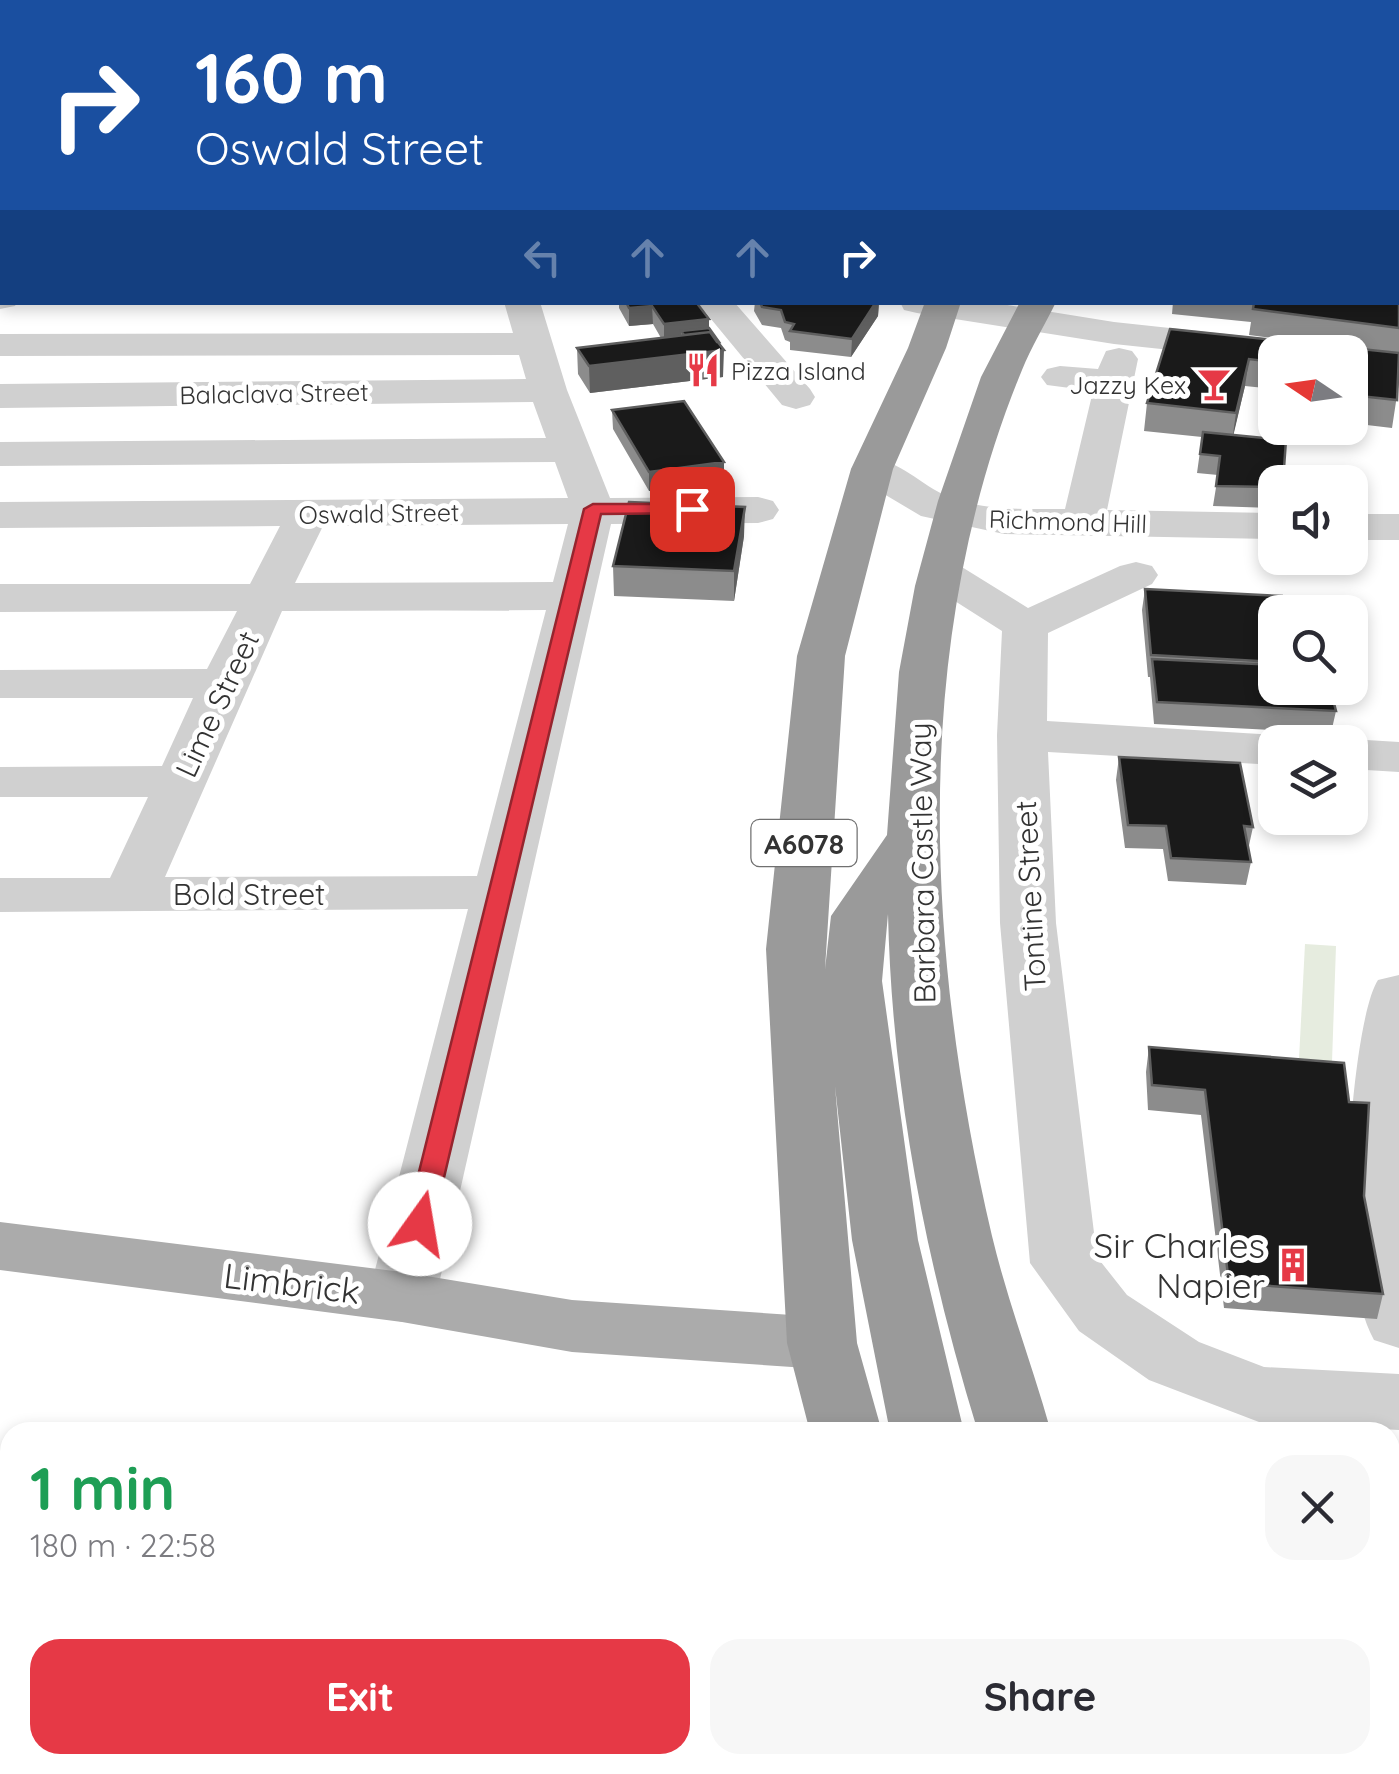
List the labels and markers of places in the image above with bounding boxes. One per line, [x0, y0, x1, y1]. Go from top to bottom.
restaurant icon: Pizza Island [684, 351, 722, 389]
place label: Pizza Island [731, 355, 866, 386]
bar icon: Jazzy Kex [1195, 365, 1233, 403]
place label: Jazzy Kex [1069, 369, 1186, 400]
pin [650, 467, 735, 552]
place label: Sir Charles Napier [1093, 1223, 1265, 1307]
building icon: Sir Charles Napier [1274, 1246, 1312, 1284]

